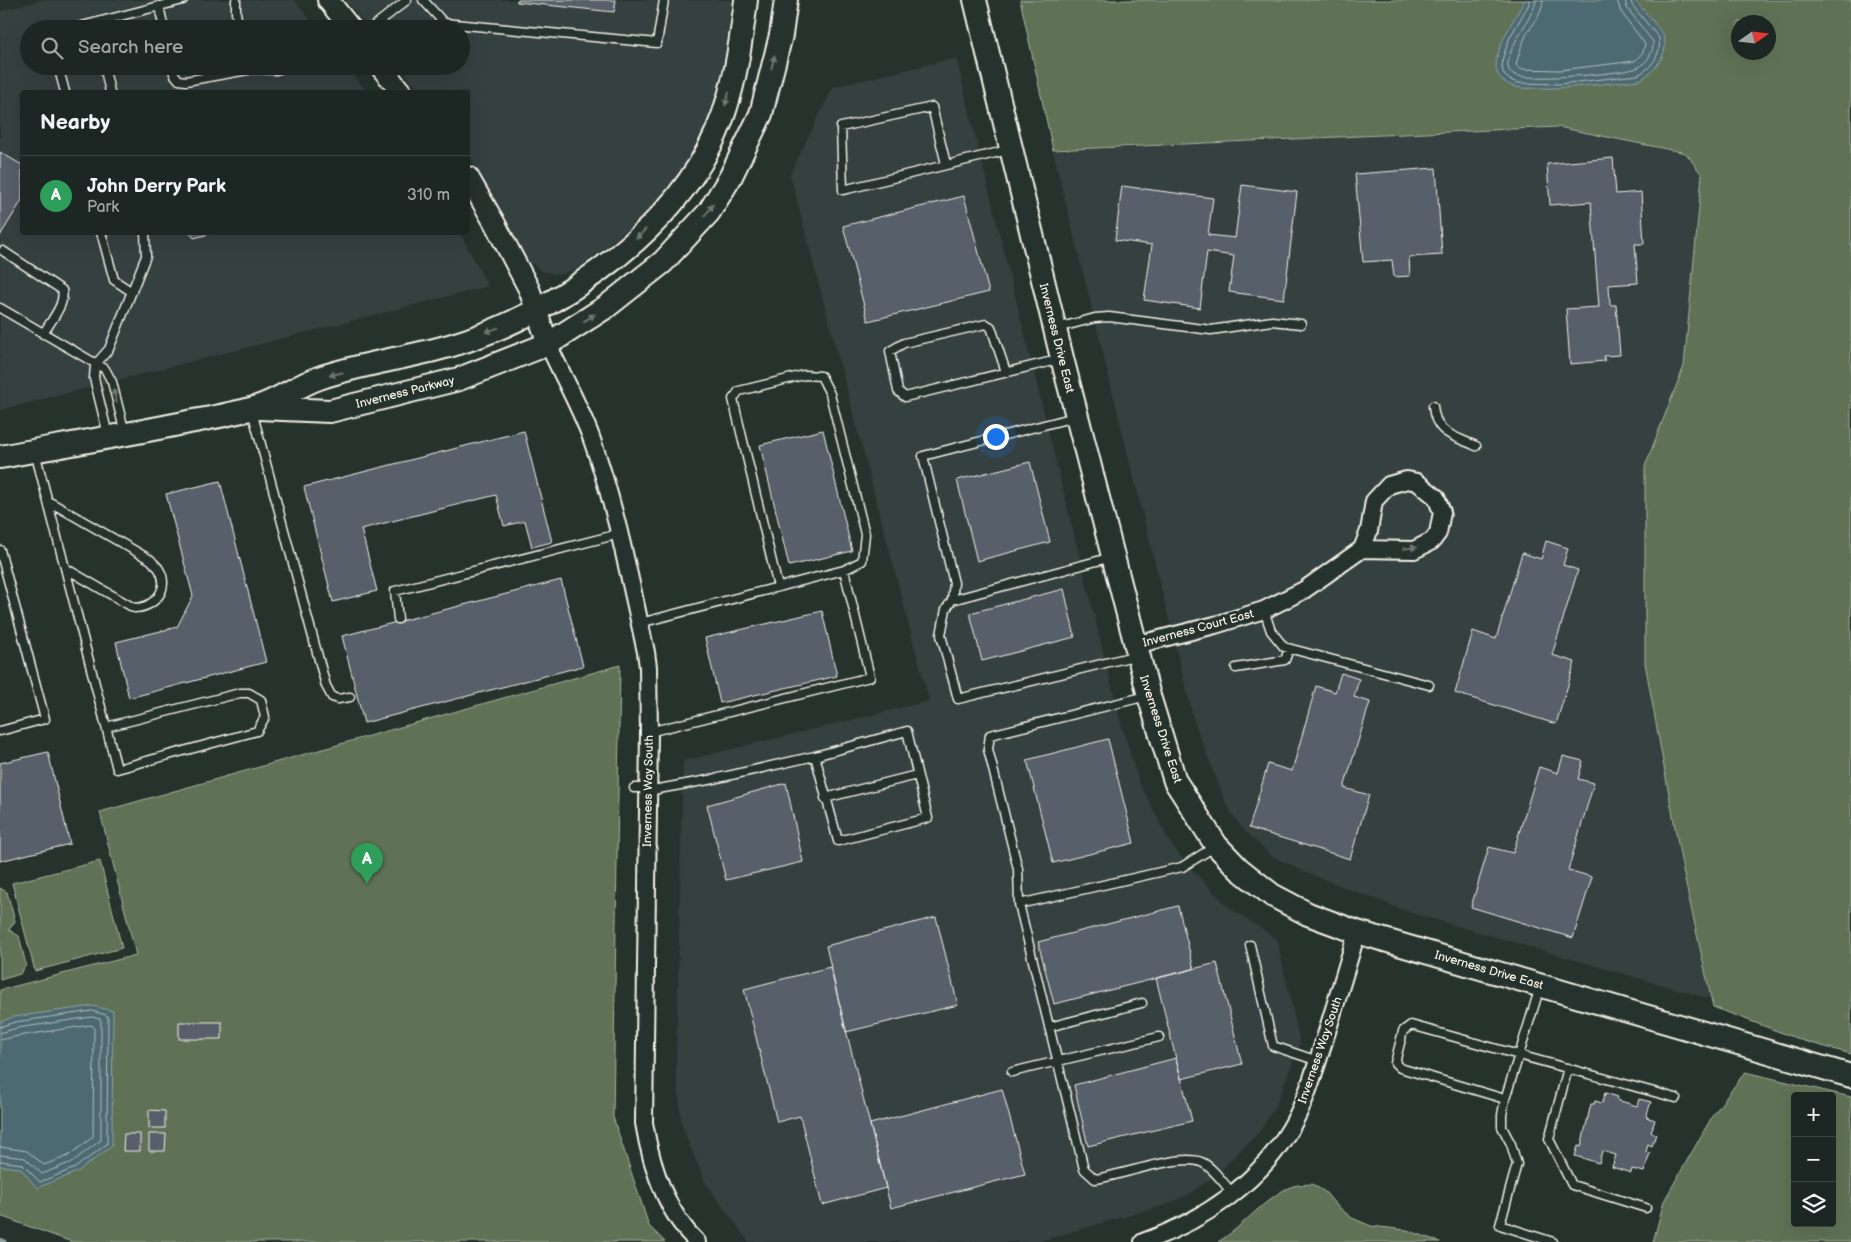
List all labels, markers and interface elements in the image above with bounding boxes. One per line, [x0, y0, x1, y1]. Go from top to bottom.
north arrow [1731, 15, 1776, 60]
search box [20, 20, 470, 75]
icon: search [38, 34, 66, 62]
text: Search here [78, 36, 183, 59]
one-way arrow [770, 55, 778, 70]
one-way arrow [723, 92, 731, 107]
text: Nearby [40, 110, 110, 135]
text: John Derry Park [87, 175, 226, 198]
text: A [51, 186, 61, 205]
text: 310 m [407, 186, 450, 205]
text: Park [87, 198, 119, 217]
one-way arrow [704, 203, 714, 217]
one-way arrow [636, 228, 648, 240]
street label: Inverness Drive East [1036, 282, 1077, 395]
one-way arrow [582, 313, 596, 323]
one-way arrow [484, 326, 499, 334]
one-way arrow [328, 370, 343, 378]
street label: Inverness Parkway [354, 373, 456, 412]
one-way arrow [111, 388, 119, 403]
your location [983, 424, 1009, 450]
one-way arrow [1403, 544, 1419, 552]
street label: Inverness Court East [1141, 606, 1256, 651]
street label: Inverness Drive East [1136, 673, 1185, 785]
street label: Inverness Way South [640, 735, 657, 847]
pin: A [351, 843, 383, 884]
street label: Inverness Drive East [1433, 948, 1545, 993]
street label: Inverness Way South [1295, 995, 1346, 1105]
map controls [1791, 1092, 1836, 1227]
button: + [1791, 1092, 1836, 1137]
button: − [1791, 1137, 1836, 1182]
button: layers [1791, 1182, 1836, 1227]

